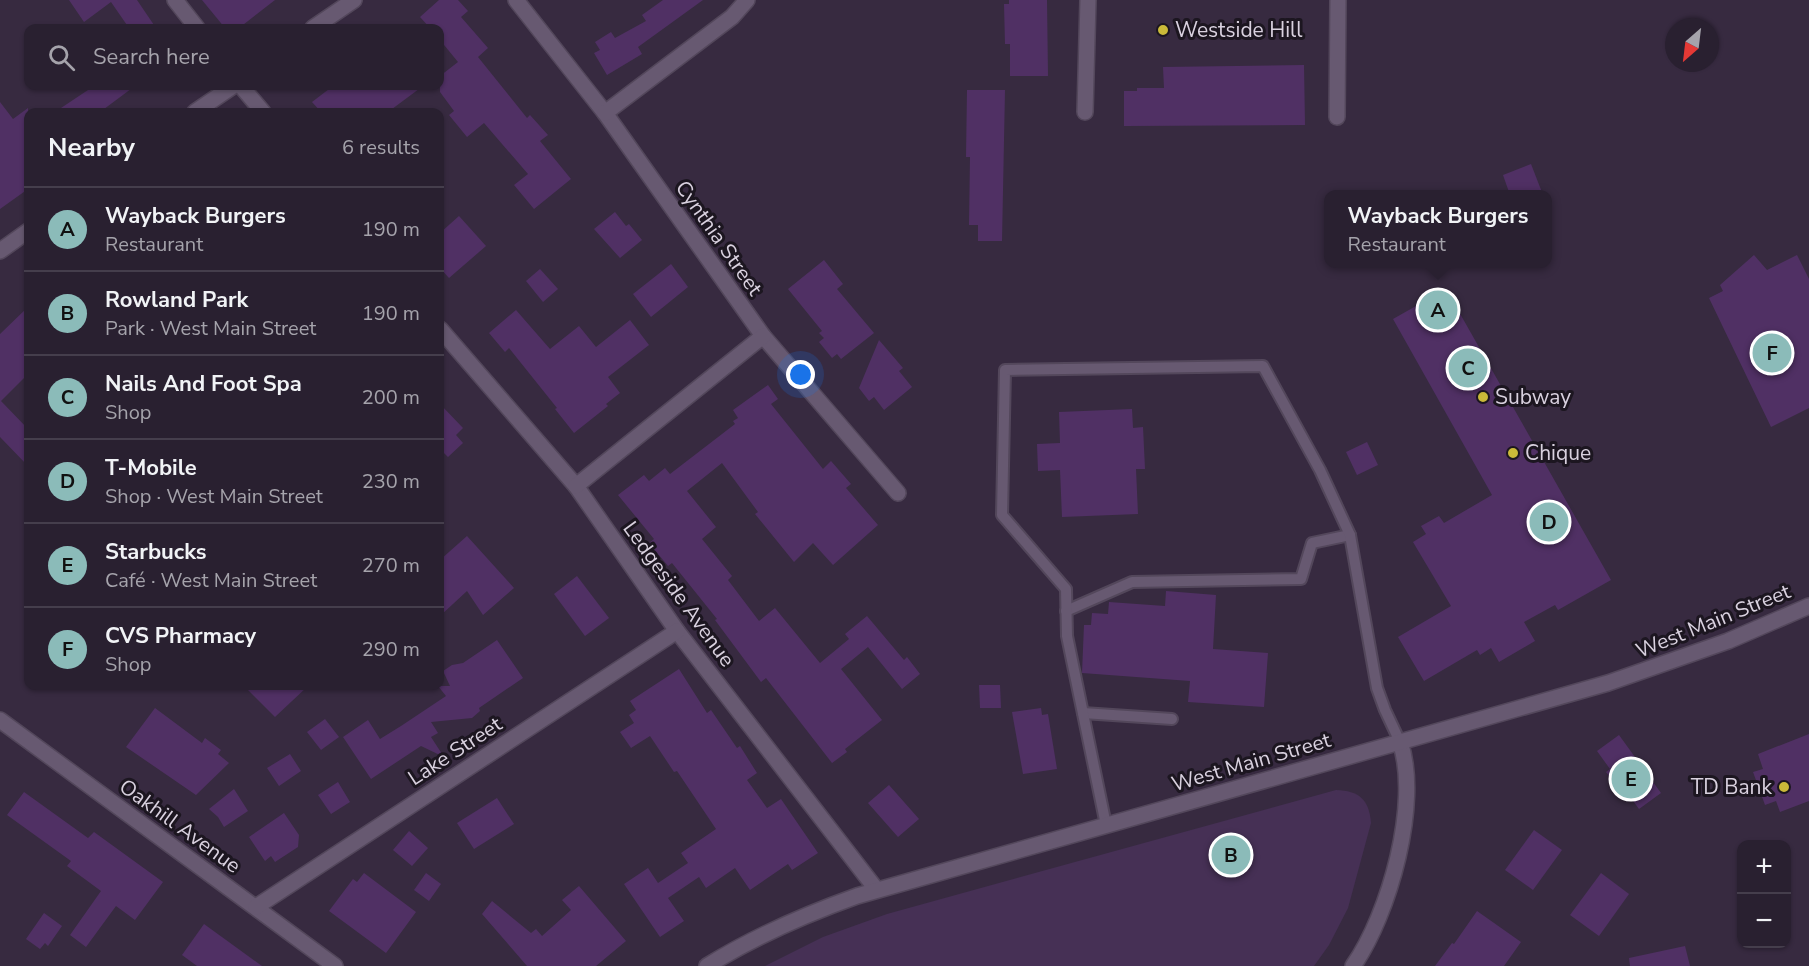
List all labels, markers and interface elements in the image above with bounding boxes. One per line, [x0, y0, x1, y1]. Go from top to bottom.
place label: Westside Hill [1175, 16, 1303, 44]
north arrow [1665, 18, 1719, 72]
marker: Westside Hill [1156, 23, 1170, 37]
search box [24, 24, 444, 90]
icon: search [45, 41, 78, 74]
text: Search here [93, 42, 210, 72]
text: Nearby [48, 130, 135, 165]
text: 6 results [342, 134, 420, 161]
street label: Cynthia Street [669, 175, 769, 302]
popup [1324, 190, 1552, 268]
text: Wayback Burgers [105, 201, 286, 231]
text: Wayback Burgers [1348, 201, 1528, 231]
text: A [60, 216, 75, 243]
text: 190 m [362, 216, 420, 243]
text: Restaurant [105, 231, 203, 258]
text: Restaurant [1348, 231, 1446, 258]
text: Rowland Park [105, 285, 248, 315]
pin: A [1418, 288, 1458, 332]
text: B [61, 300, 74, 327]
text: 190 m [362, 300, 420, 327]
text: Park · West Main Street [105, 315, 316, 342]
pin: F [1752, 330, 1792, 376]
pin: C [1448, 346, 1488, 391]
your location [786, 360, 815, 389]
text: Nails And Foot Spa [105, 369, 302, 399]
place label: Subway [1495, 383, 1571, 411]
text: C [61, 384, 74, 411]
text: 200 m [362, 384, 420, 411]
marker: Subway [1476, 390, 1490, 404]
text: Shop [105, 399, 151, 426]
place label: Chique [1525, 439, 1591, 467]
marker: Chique [1506, 446, 1520, 460]
text: T-Mobile [105, 453, 197, 483]
text: D [60, 468, 75, 495]
text: 230 m [362, 468, 420, 495]
text: Shop · West Main Street [105, 483, 323, 510]
pin: D [1530, 500, 1568, 544]
street label: Ledgeside Avenue [617, 516, 741, 672]
text: Starbucks [105, 537, 207, 567]
text: E [62, 552, 73, 579]
text: 270 m [362, 552, 420, 579]
text: Café · West Main Street [105, 567, 317, 594]
street label: West Main Street [1632, 577, 1795, 665]
text: CVS Pharmacy [105, 621, 256, 651]
text: F [62, 636, 73, 663]
text: 290 m [362, 636, 420, 663]
text: Shop [105, 651, 151, 678]
street label: Lake Street [403, 710, 508, 792]
street label: West Main Street [1168, 726, 1334, 798]
pin: E [1612, 756, 1650, 802]
street label: Oakhill Avenue [114, 772, 246, 880]
place label: TD Bank [1691, 773, 1772, 801]
marker: TD Bank [1777, 780, 1791, 794]
pin: B [1212, 832, 1250, 878]
map controls [1737, 840, 1791, 948]
button: + [1737, 840, 1791, 894]
button: − [1737, 894, 1791, 948]

